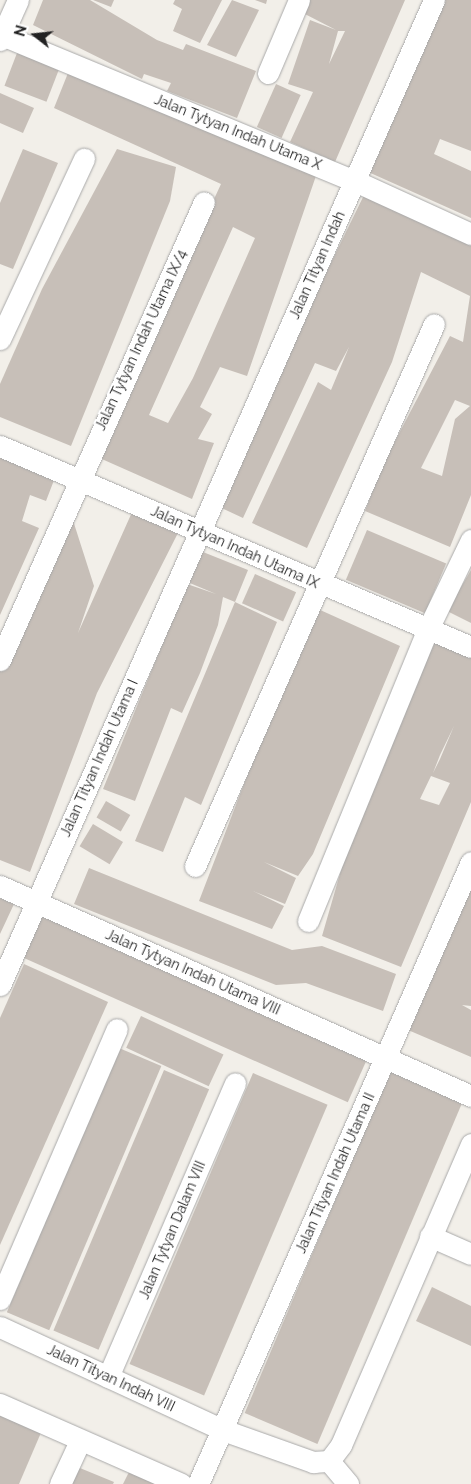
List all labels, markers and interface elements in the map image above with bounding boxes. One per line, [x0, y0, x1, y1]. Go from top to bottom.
north arrow [10, 10, 60, 60]
text: N [11, 24, 30, 38]
street label: Jalan Tytyan Indah Utama X [152, 91, 324, 173]
street label: Jalan Tityan Indah [286, 208, 348, 322]
street label: Jalan Tytyan Indah Utama IX/4 [92, 247, 190, 433]
street label: Jalan Tytyan Indah Utama IX [148, 502, 322, 592]
street label: Jalan Tityan Indah Utama I [57, 677, 141, 839]
street label: Jalan Tytyan Indah Utama VIII [103, 926, 283, 1018]
street label: Jalan Tityan Indah Utama II [292, 1090, 378, 1256]
street label: Jalan Tytyan Dalam VIII [135, 1158, 209, 1302]
street label: Jalan Tityan Indah VIII [44, 1341, 178, 1415]

